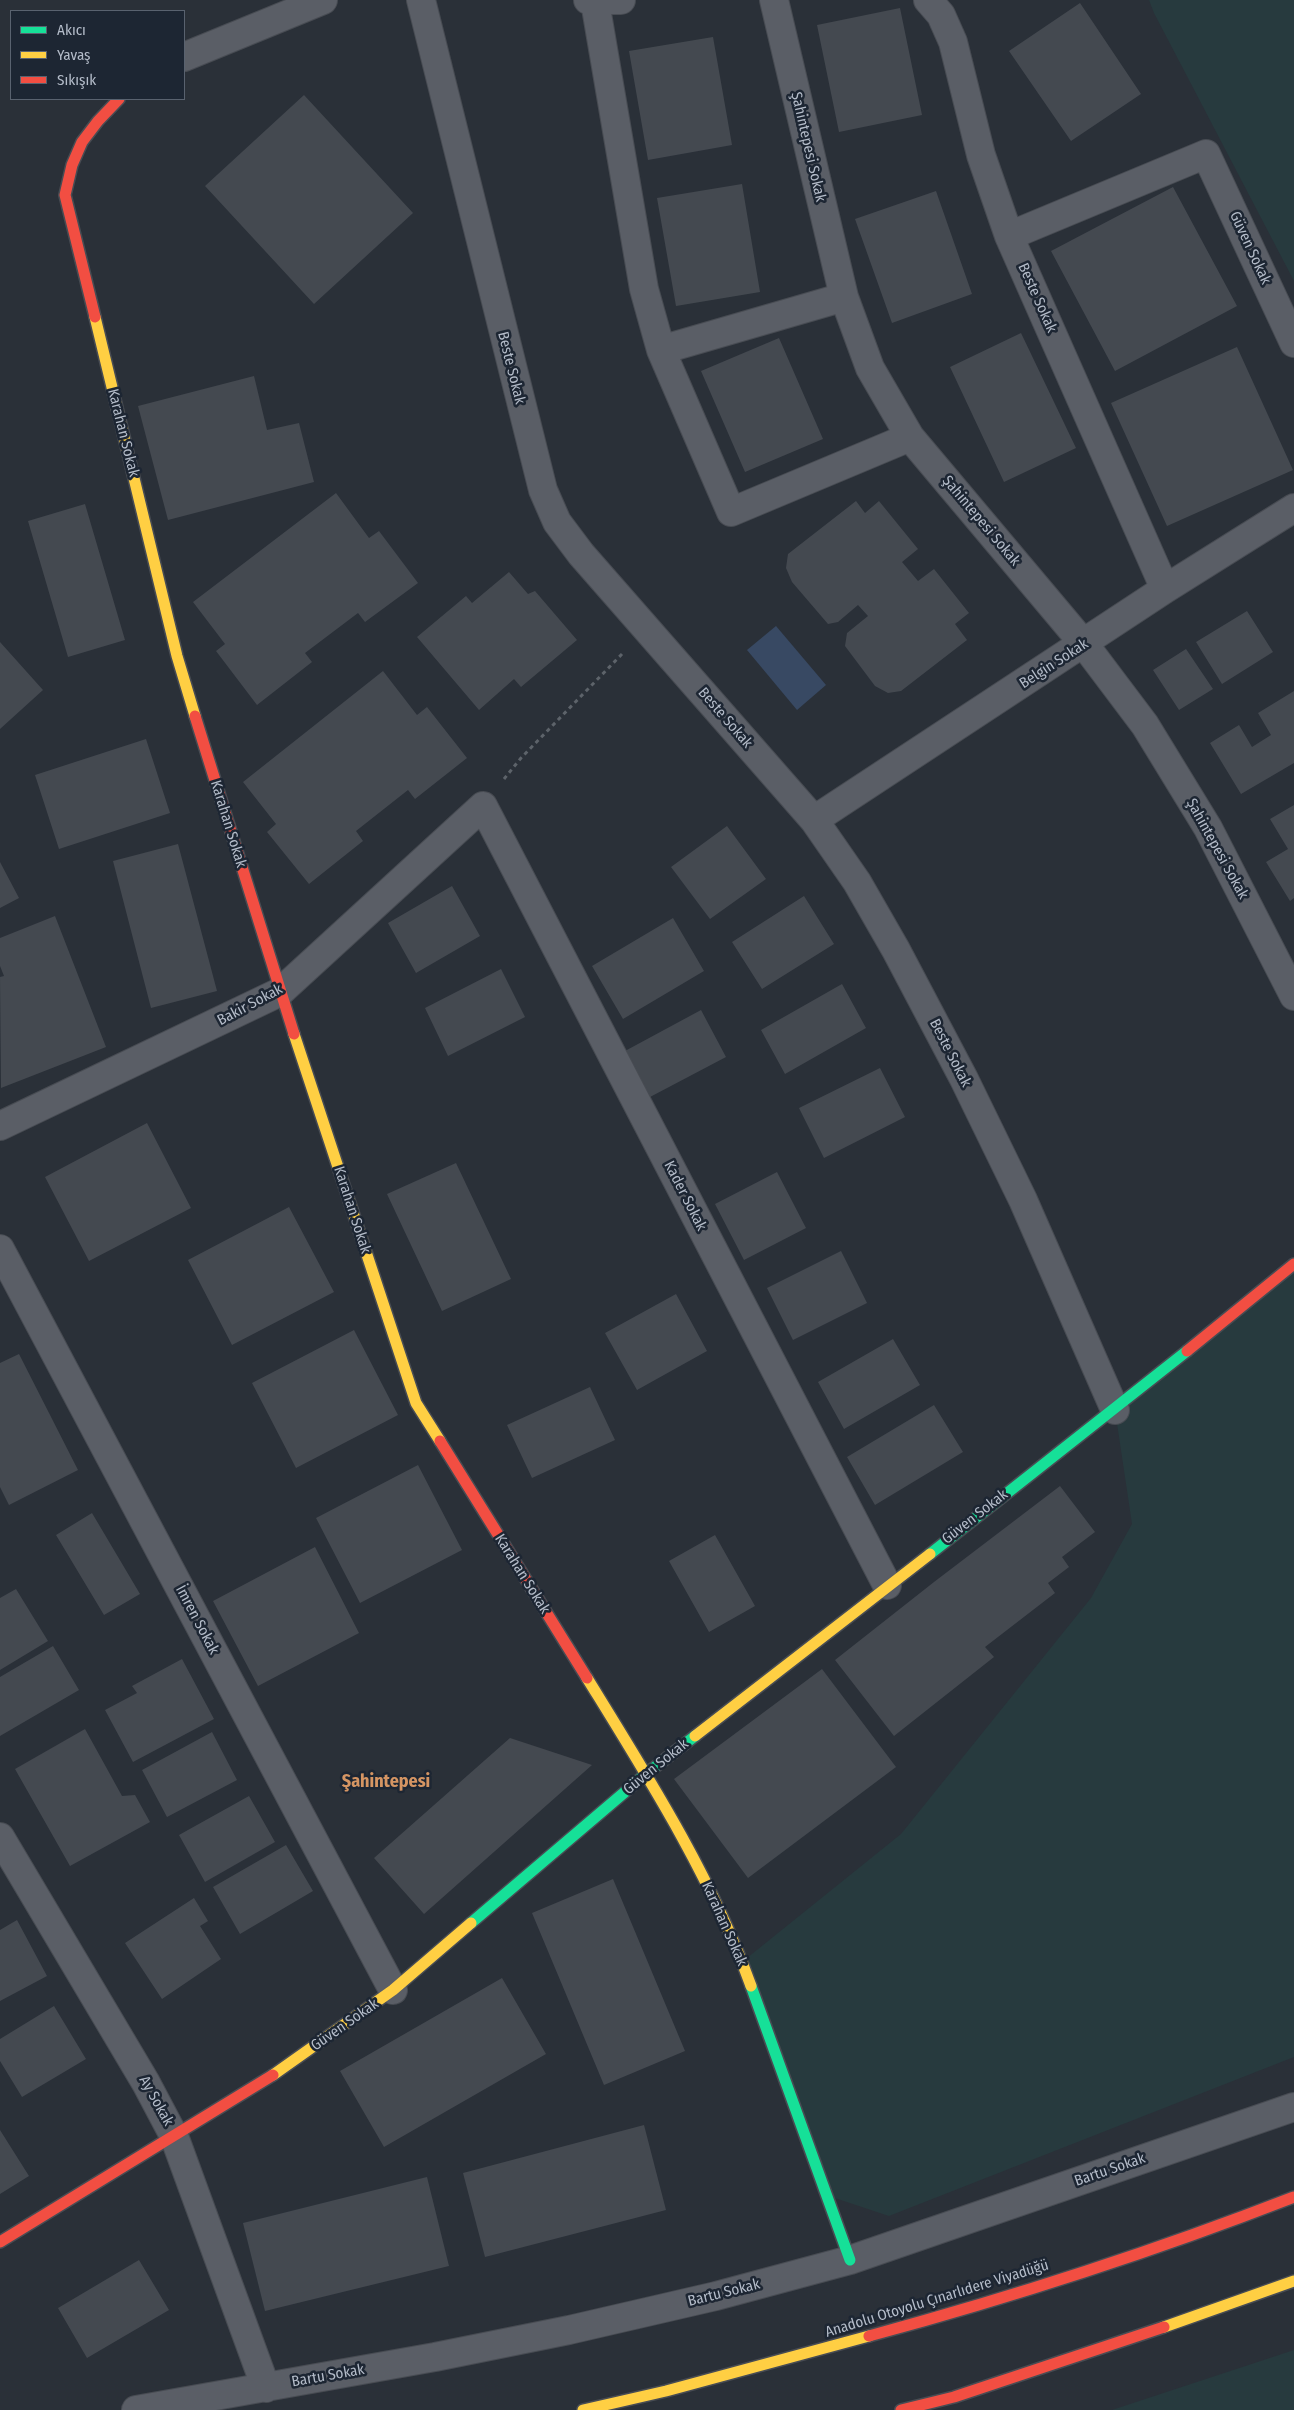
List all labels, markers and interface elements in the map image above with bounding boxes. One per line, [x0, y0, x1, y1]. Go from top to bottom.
legend [10, 10, 185, 100]
text: Akıcı [57, 21, 86, 39]
text: Yavaş [57, 46, 91, 64]
text: Sıkışık [57, 71, 96, 89]
street label: Şahintepesi Sokak [787, 90, 829, 204]
street label: Güven Sokak [1225, 209, 1275, 287]
street label: Beste Sokak [1014, 261, 1060, 335]
street label: Beste Sokak [493, 330, 529, 406]
street label: Karahan Sokak [103, 387, 143, 479]
street label: Şahintepesi Sokak [938, 472, 1024, 570]
street label: Belgin Sokak [1016, 635, 1092, 693]
street label: Beste Sokak [694, 684, 756, 752]
street label: Karahan Sokak [206, 778, 250, 870]
street label: Şahintepesi Sokak [1182, 796, 1252, 902]
street label: Bakir Sokak [214, 980, 286, 1030]
street label: Beste Sokak [925, 1016, 975, 1090]
street label: Kader Sokak [660, 1158, 710, 1234]
street label: Karahan Sokak [329, 1164, 375, 1256]
street label: Güven Sokak [939, 1486, 1011, 1548]
street label: Karahan Sokak [490, 1531, 554, 1617]
street label: İmren Sokak [171, 1582, 223, 1658]
street label: Güven Sokak [620, 1735, 692, 1799]
district label: Şahintepesi [342, 1771, 430, 1793]
street label: Karahan Sokak [697, 1879, 751, 1969]
street label: Güven Sokak [308, 1995, 382, 2055]
street label: Ay Sokak [135, 2073, 177, 2129]
street label: Bartu Sokak [1072, 2150, 1148, 2190]
street label: Anadolu Otoyolu Çınarlıdere Viyadüğü [823, 2256, 1051, 2342]
street label: Bartu Sokak [686, 2275, 762, 2311]
street label: Bartu Sokak [290, 2361, 366, 2391]

